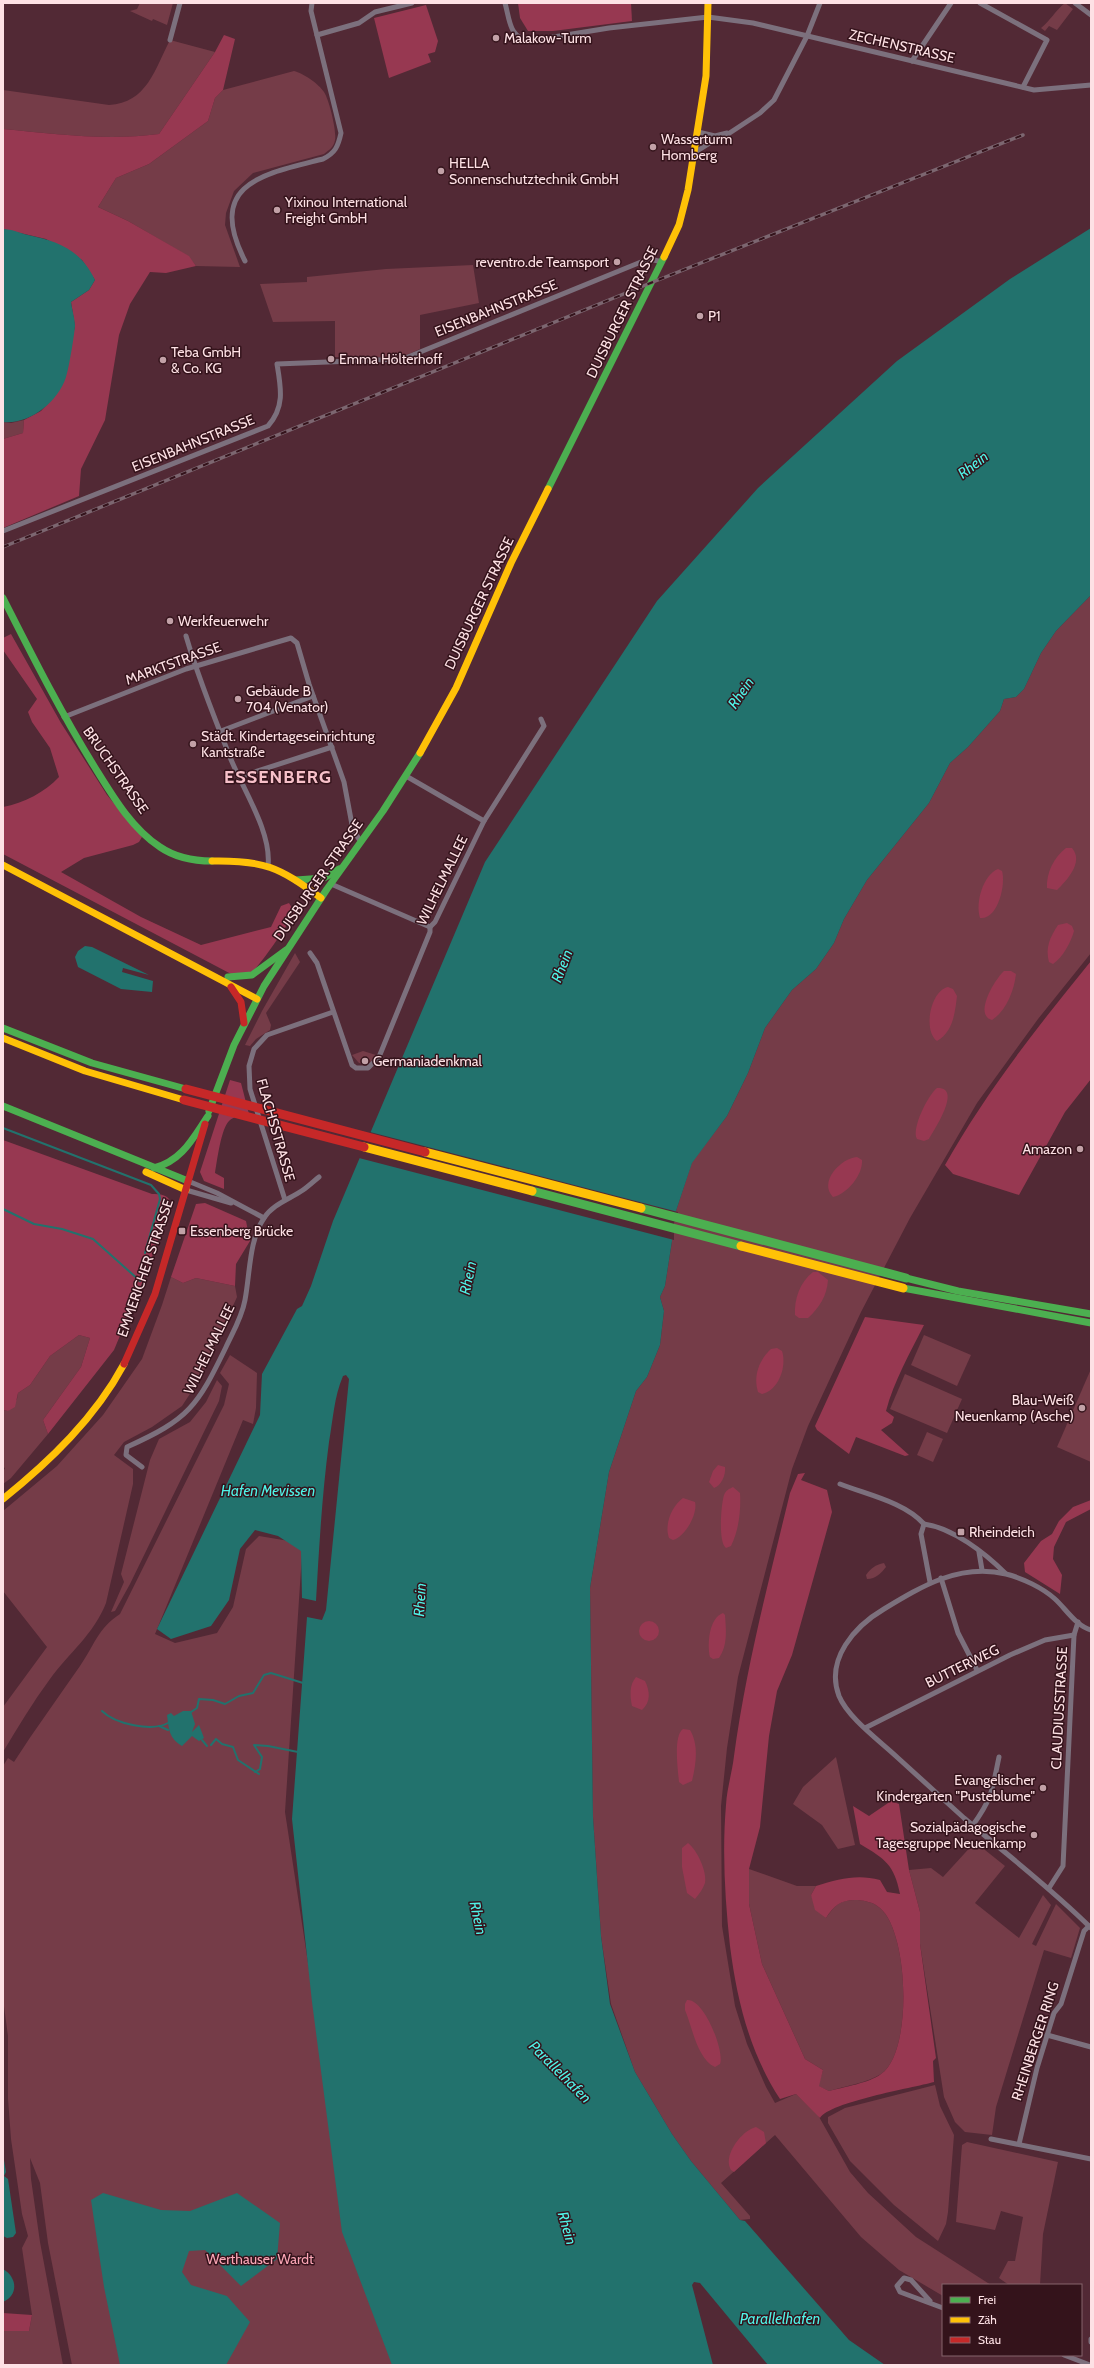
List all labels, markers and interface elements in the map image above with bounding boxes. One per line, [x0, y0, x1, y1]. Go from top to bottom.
street label: ZECHENSTRASSE [847, 25, 957, 67]
place label: Malakow-Turm [504, 29, 591, 47]
marker: Malakow-Turm [491, 33, 501, 43]
place label: Wasserturm Homberg [661, 130, 732, 164]
marker: Wasserturm Homberg [648, 142, 658, 152]
place label: HELLA Sonnenschutztechnik GmbH [449, 154, 619, 188]
marker: HELLA Sonnenschutztechnik GmbH [436, 166, 446, 176]
place label: Yixinou International Freight GmbH [284, 193, 408, 227]
marker: Yixinou International Freight GmbH [272, 205, 282, 215]
street label: DUISBURGER STRASSE [582, 243, 662, 381]
place label: reventro.de Teamsport [475, 253, 609, 271]
marker: reventro.de Teamsport [612, 257, 622, 267]
street label: EISENBAHNSTRASSE [432, 275, 560, 341]
place label: P1 [708, 307, 721, 325]
marker: P1 [695, 311, 705, 321]
place label: Teba GmbH & Co. KG [171, 343, 241, 377]
place label: Emma Hölterhoff [339, 350, 443, 368]
marker: Emma Hölterhoff [326, 354, 336, 364]
marker: Teba GmbH & Co. KG [158, 355, 168, 365]
street label: EISENBAHNSTRASSE [129, 410, 257, 476]
water label: Rhein [954, 448, 992, 482]
street label: DUISBURGER STRASSE [440, 533, 518, 672]
place label: Werkfeuerwehr [178, 612, 269, 630]
marker: Werkfeuerwehr [165, 616, 175, 626]
street label: MARKTSTRASSE [123, 637, 224, 689]
water label: Rhein [724, 674, 758, 712]
place label: Gebäude B 704 (Venator) [246, 682, 328, 716]
marker: Gebäude B 704 (Venator) [233, 694, 243, 704]
street label: BRUCHSTRASSE [79, 723, 153, 817]
place label: Städt. Kindertageseinrichtung Kantstraße [201, 727, 376, 761]
marker: Städt. Kindertageseinrichtung Kantstraße [188, 739, 198, 749]
district label: ESSENBERG [224, 766, 332, 788]
street label: DUISBURGER STRASSE [269, 815, 367, 944]
street label: WILHELMALLEE [412, 832, 472, 928]
water label: Rhein [548, 947, 576, 985]
place label: Germaniadenkmal [373, 1052, 482, 1070]
marker: Germaniadenkmal [360, 1056, 370, 1066]
street label: FLACHSSTRASSE [253, 1076, 299, 1184]
place label: Amazon [1022, 1140, 1072, 1158]
marker: Amazon [1075, 1144, 1085, 1154]
street label: EMMERICHER STRASSE [113, 1196, 177, 1339]
place label: Essenberg Brücke [190, 1222, 293, 1240]
marker: Essenberg Brücke [177, 1226, 187, 1236]
water label: Rhein [456, 1260, 480, 1296]
street label: WILHELMALLEE [179, 1301, 239, 1397]
place label: Blau-Weiß Neuenkamp (Asche) [955, 1391, 1074, 1425]
marker: Blau-Weiß Neuenkamp (Asche) [1077, 1403, 1087, 1413]
water label: Hafen Mevissen [221, 1482, 315, 1500]
place label: Rheindeich [969, 1523, 1035, 1541]
marker: Rheindeich [956, 1527, 966, 1537]
water label: Rhein [410, 1583, 430, 1617]
street label: BUTTERWEG [922, 1640, 1002, 1692]
street label: CLAUDIUSSTRASSE [1047, 1646, 1071, 1770]
place label: Evangelischer Kindergarten "Pusteblume" [876, 1771, 1036, 1805]
marker: Evangelischer Kindergarten "Pusteblume" [1038, 1783, 1048, 1793]
place label: Sozialpädagogische Tagesgruppe Neuenkamp [876, 1818, 1026, 1852]
marker: Sozialpädagogische Tagesgruppe Neuenkamp [1029, 1830, 1039, 1840]
water label: Rhein [466, 1900, 490, 1936]
street label: RHEINBERGER RING [1007, 1979, 1063, 2103]
water label: Parallelhafen [525, 2037, 595, 2107]
water label: Rhein [554, 2209, 580, 2247]
park label: Werthauser Wardt [206, 2250, 314, 2268]
legend [942, 2284, 1082, 2356]
text: Frei [978, 2292, 996, 2307]
water label: Parallelhafen [740, 2310, 820, 2328]
text: Zäh [978, 2312, 997, 2327]
text: Stau [978, 2332, 1001, 2347]

